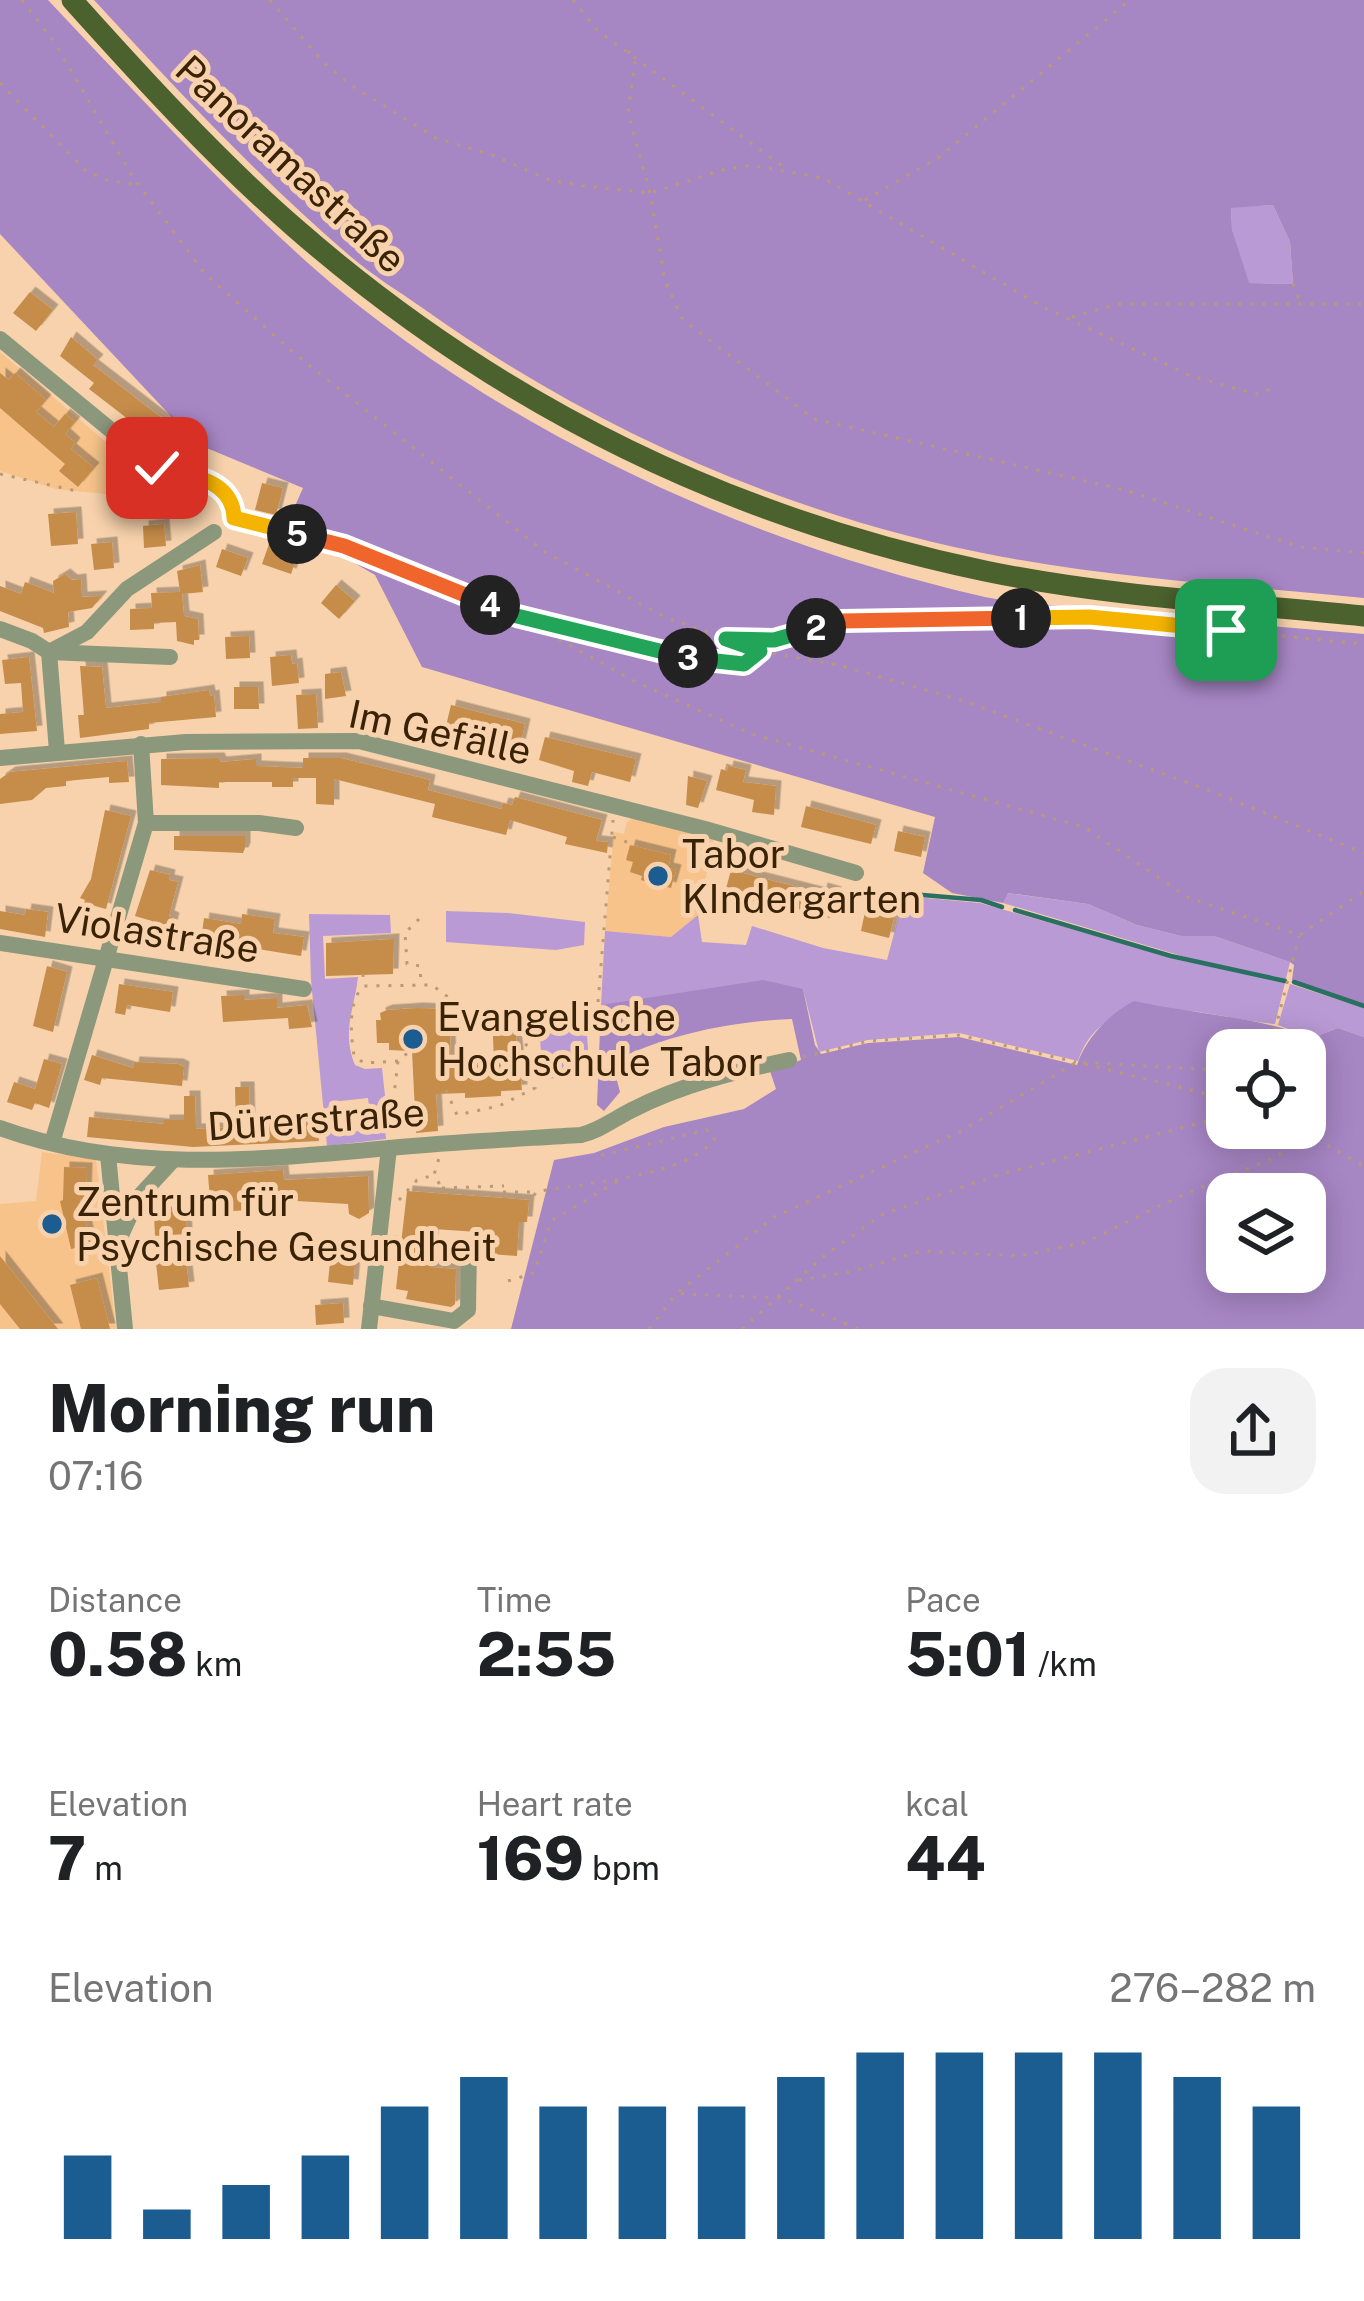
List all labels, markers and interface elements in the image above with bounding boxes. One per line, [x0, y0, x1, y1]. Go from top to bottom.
street label: Panoramastraße [167, 46, 415, 282]
pin [106, 417, 208, 519]
icon: check [124, 435, 190, 501]
pin: 5 [267, 504, 327, 564]
text: 5 [286, 515, 308, 553]
pin: 4 [460, 575, 520, 635]
pin [1175, 579, 1277, 681]
text: 4 [479, 586, 501, 624]
pin: 1 [991, 588, 1051, 648]
icon: arrive [1193, 597, 1259, 663]
pin: 2 [786, 598, 846, 658]
text: 1 [1014, 599, 1028, 637]
text: 2 [806, 609, 826, 647]
pin: 3 [658, 628, 718, 688]
text: 3 [677, 639, 699, 677]
street label: Im Gefälle [345, 690, 535, 774]
place label: Tabor KIndergarten [682, 831, 921, 922]
marker: Tabor KIndergarten [645, 863, 671, 889]
street label: Violastraße [51, 894, 263, 972]
place label: Evangelische Hochschule Tabor [437, 994, 763, 1085]
marker: Evangelische Hochschule Tabor [400, 1026, 426, 1052]
map controls [1206, 1029, 1326, 1293]
button: locate [1206, 1029, 1326, 1149]
street label: Dürerstraße [206, 1088, 426, 1150]
button: layers [1206, 1173, 1326, 1293]
place label: Zentrum für Psychische Gesundheit [76, 1179, 496, 1270]
marker: Zentrum für Psychische Gesundheit [39, 1211, 65, 1237]
button: share [1190, 1368, 1316, 1494]
text: Morning run [48, 1369, 435, 1447]
text: 07:16 [48, 1453, 144, 1499]
text: Distance [48, 1581, 182, 1619]
text: Time [477, 1581, 552, 1619]
text: Pace [905, 1581, 981, 1619]
text: 0.58 [48, 1619, 187, 1690]
text: 2:55 [477, 1619, 616, 1690]
text: 5:01 [905, 1619, 1030, 1690]
text: km [187, 1645, 242, 1683]
text: /km [1030, 1645, 1097, 1683]
text: Elevation [48, 1785, 188, 1823]
text: Heart rate [477, 1785, 633, 1823]
text: kcal [905, 1785, 969, 1823]
text: 7 [48, 1823, 86, 1894]
text: 169 [477, 1823, 584, 1894]
text: 44 [905, 1823, 986, 1894]
text: m [86, 1849, 123, 1887]
text: bpm [584, 1849, 660, 1887]
text: Elevation [48, 1965, 214, 2011]
text: 276–282 m [1109, 1965, 1316, 2011]

